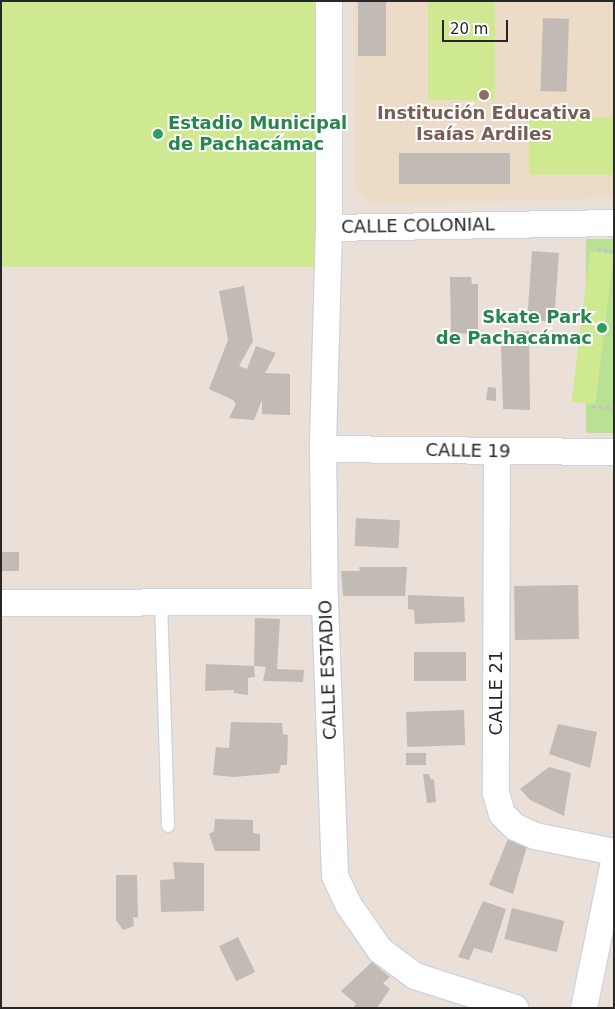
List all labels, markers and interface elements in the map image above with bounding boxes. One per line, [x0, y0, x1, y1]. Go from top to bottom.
scale bar [445, 10, 511, 42]
text: 20 m [450, 20, 488, 38]
marker: Institución Educativa Isaías Ardiles [478, 89, 490, 101]
place label: Institución Educativa Isaías Ardiles [377, 103, 591, 146]
place label: Estadio Municipal de Pachacámac [168, 113, 347, 156]
marker: Estadio Municipal de Pachacámac [152, 128, 164, 140]
street label: CALLE COLONIAL [341, 214, 495, 238]
place label: Skate Park de Pachacámac [436, 307, 592, 350]
marker: Skate Park de Pachacámac [596, 322, 608, 334]
street label: CALLE 19 [425, 439, 511, 463]
street label: CALLE ESTADIO [315, 600, 341, 740]
street label: CALLE 21 [485, 651, 507, 735]

